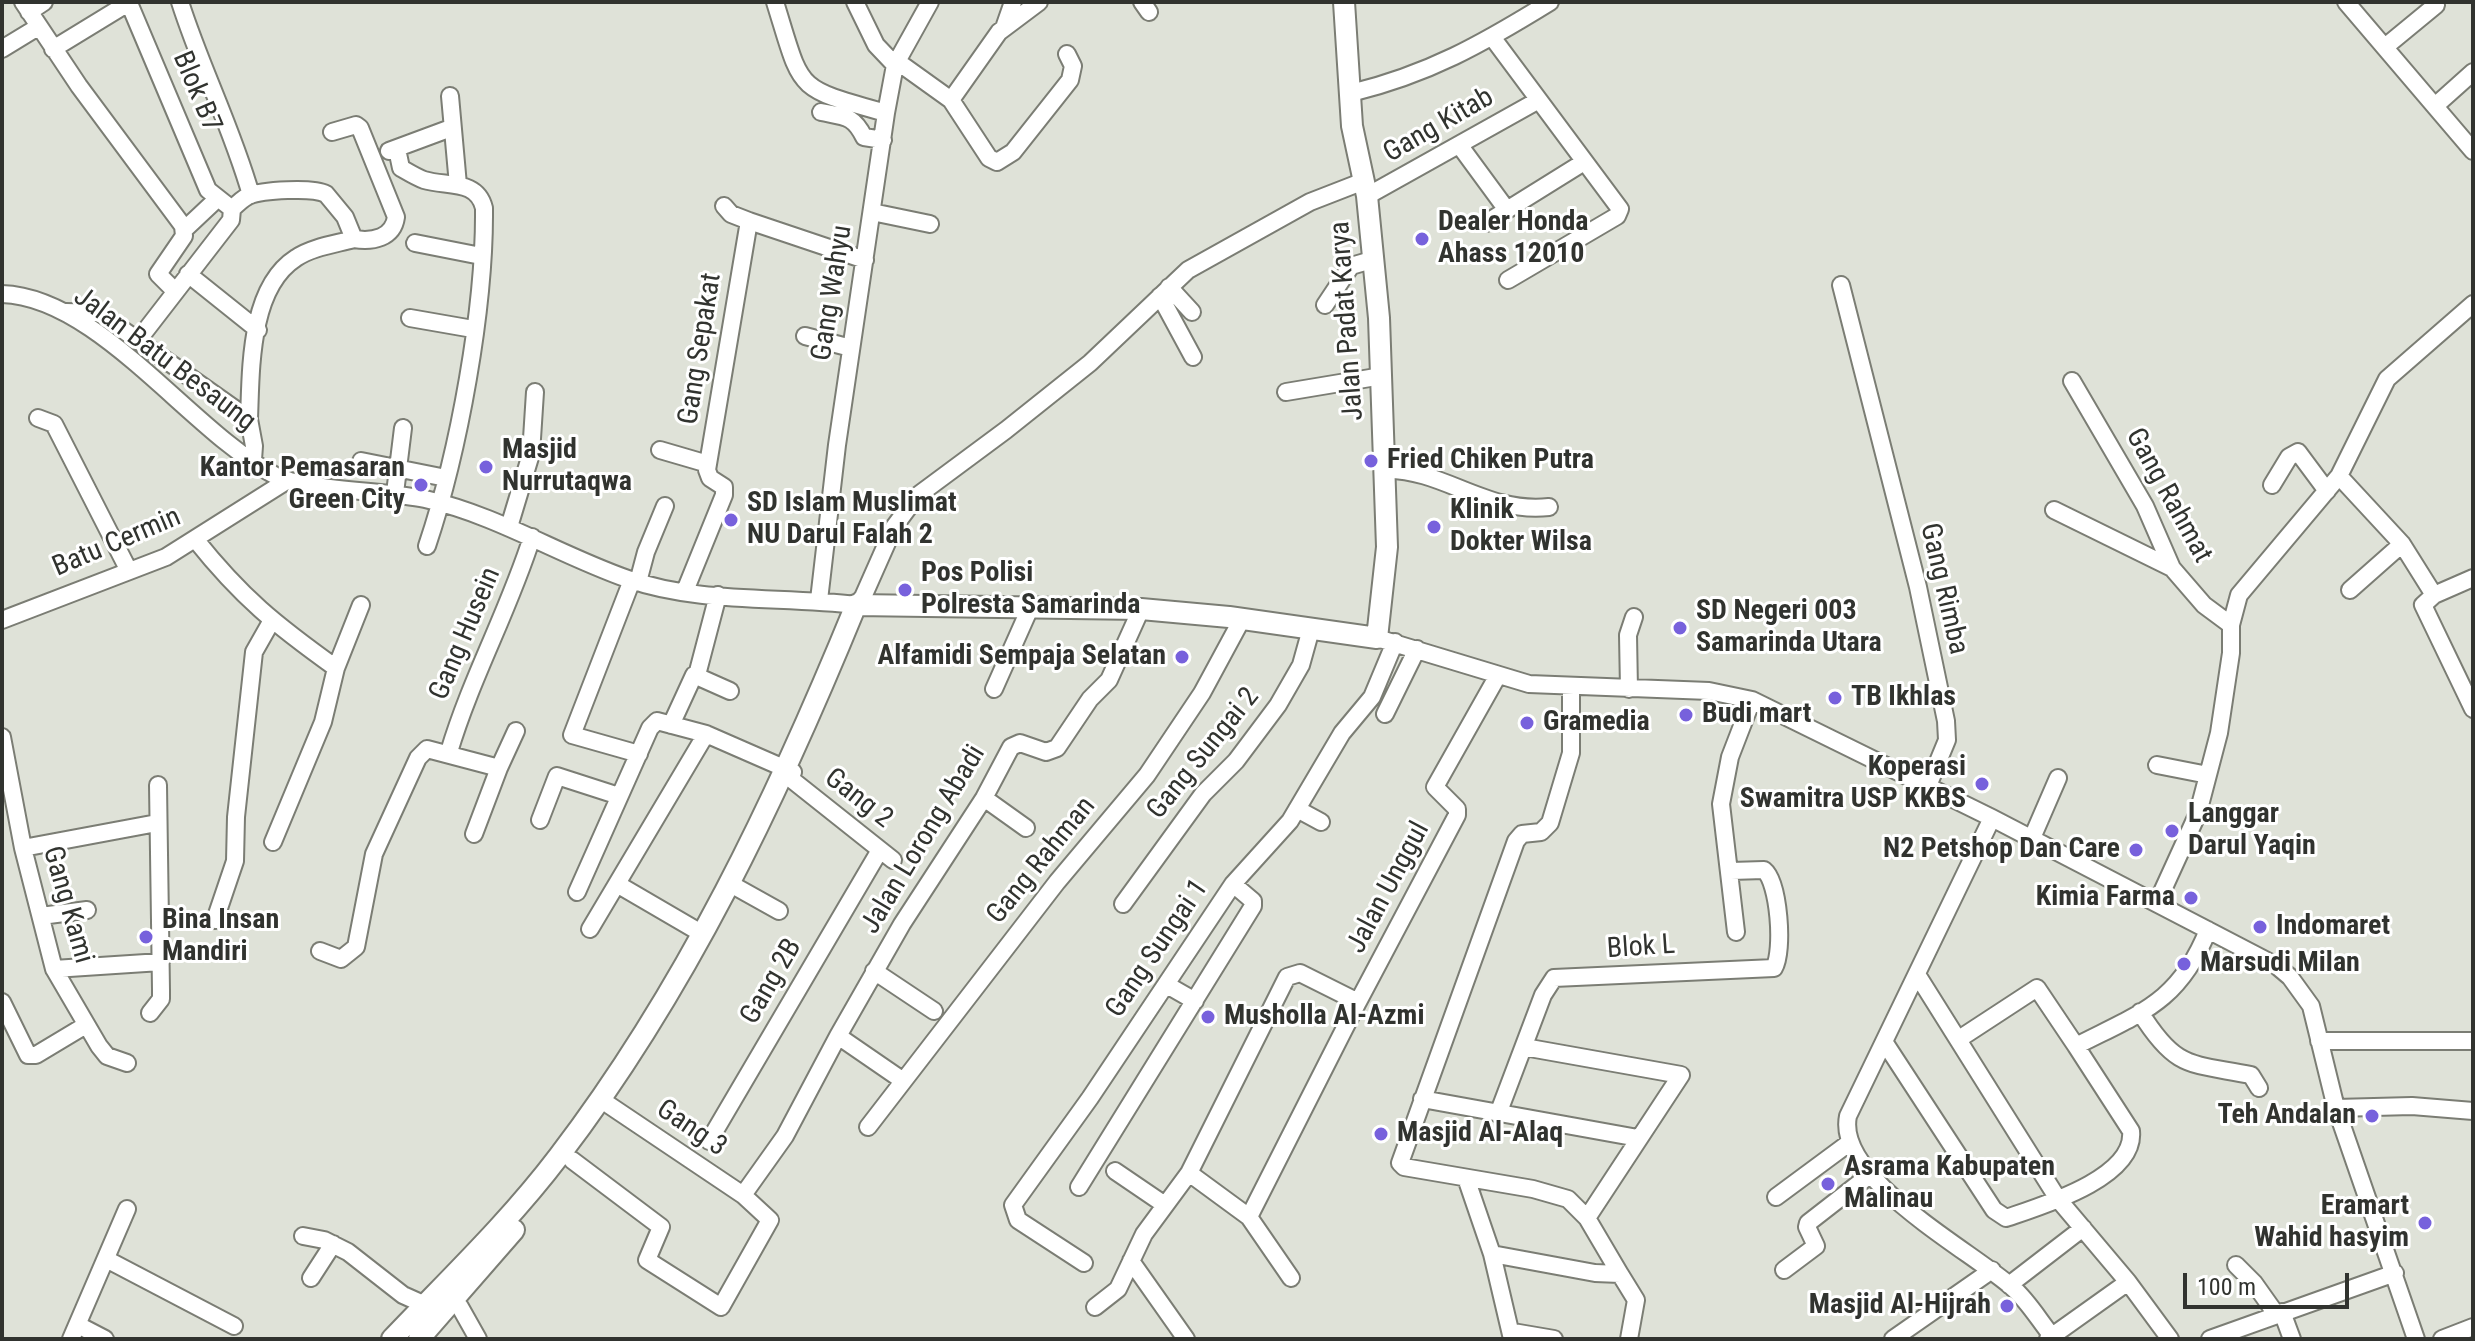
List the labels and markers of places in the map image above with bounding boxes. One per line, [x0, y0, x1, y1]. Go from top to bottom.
place label: Dealer Honda Ahass 12010 [1438, 206, 1589, 272]
marker: Dealer Honda Ahass 12010 [1413, 230, 1431, 248]
place label: Masjid Nurrutaqwa [502, 434, 632, 500]
place label: Fried Chiken Putra [1387, 444, 1594, 478]
place label: Kantor Pemasaran Green City [200, 452, 405, 518]
marker: Fried Chiken Putra [1362, 452, 1380, 470]
marker: Masjid Nurrutaqwa [477, 458, 495, 476]
marker: Kantor Pemasaran Green City [412, 476, 430, 494]
place label: SD Islam Muslimat NU Darul Falah 2 [747, 487, 956, 553]
place label: Klinik Dokter Wilsa [1450, 494, 1592, 560]
marker: SD Islam Muslimat NU Darul Falah 2 [722, 511, 740, 529]
marker: Klinik Dokter Wilsa [1425, 518, 1443, 536]
place label: Pos Polisi Polresta Samarinda [921, 557, 1141, 623]
marker: Pos Polisi Polresta Samarinda [896, 581, 914, 599]
place label: SD Negeri 003 Samarinda Utara [1696, 595, 1882, 661]
marker: SD Negeri 003 Samarinda Utara [1671, 619, 1689, 637]
place label: Alfamidi Sempaja Selatan [877, 640, 1166, 674]
marker: Alfamidi Sempaja Selatan [1173, 648, 1191, 666]
place label: TB Ikhlas [1851, 681, 1956, 715]
marker: TB Ikhlas [1826, 689, 1844, 707]
place label: Budi mart [1702, 698, 1811, 732]
place label: Gramedia [1543, 706, 1650, 740]
marker: Budi mart [1677, 706, 1695, 724]
marker: Gramedia [1518, 714, 1536, 732]
place label: Koperasi Swamitra USP KKBS [1740, 751, 1966, 817]
marker: Koperasi Swamitra USP KKBS [1973, 775, 1991, 793]
place label: Langgar Darul Yaqin [2188, 798, 2316, 864]
marker: Langgar Darul Yaqin [2163, 822, 2181, 840]
place label: N2 Petshop Dan Care [1883, 833, 2120, 867]
marker: N2 Petshop Dan Care [2127, 841, 2145, 859]
place label: Kimia Farma [2036, 881, 2175, 915]
marker: Kimia Farma [2182, 889, 2200, 907]
place label: Bina Insan Mandiri [162, 904, 279, 970]
place label: Indomaret [2276, 910, 2390, 944]
marker: Indomaret [2251, 918, 2269, 936]
marker: Bina Insan Mandiri [137, 928, 155, 946]
place label: Marsudi Milan [2200, 947, 2360, 981]
marker: Marsudi Milan [2175, 955, 2193, 973]
place label: Musholla Al-Azmi [1224, 1000, 1424, 1034]
marker: Musholla Al-Azmi [1199, 1008, 1217, 1026]
place label: Teh Andalan [2217, 1099, 2356, 1133]
marker: Teh Andalan [2363, 1107, 2381, 1125]
place label: Masjid Al-Alaq [1397, 1117, 1563, 1151]
marker: Masjid Al-Alaq [1372, 1125, 1390, 1143]
place label: Asrama Kabupaten Malinau [1844, 1151, 2055, 1217]
marker: Asrama Kabupaten Malinau [1819, 1175, 1837, 1193]
place label: Eramart Wahid hasyim [2254, 1190, 2409, 1256]
marker: Eramart Wahid hasyim [2416, 1214, 2434, 1232]
place label: Masjid Al-Hijrah [1809, 1289, 1991, 1323]
marker: Masjid Al-Hijrah [1998, 1297, 2016, 1315]

